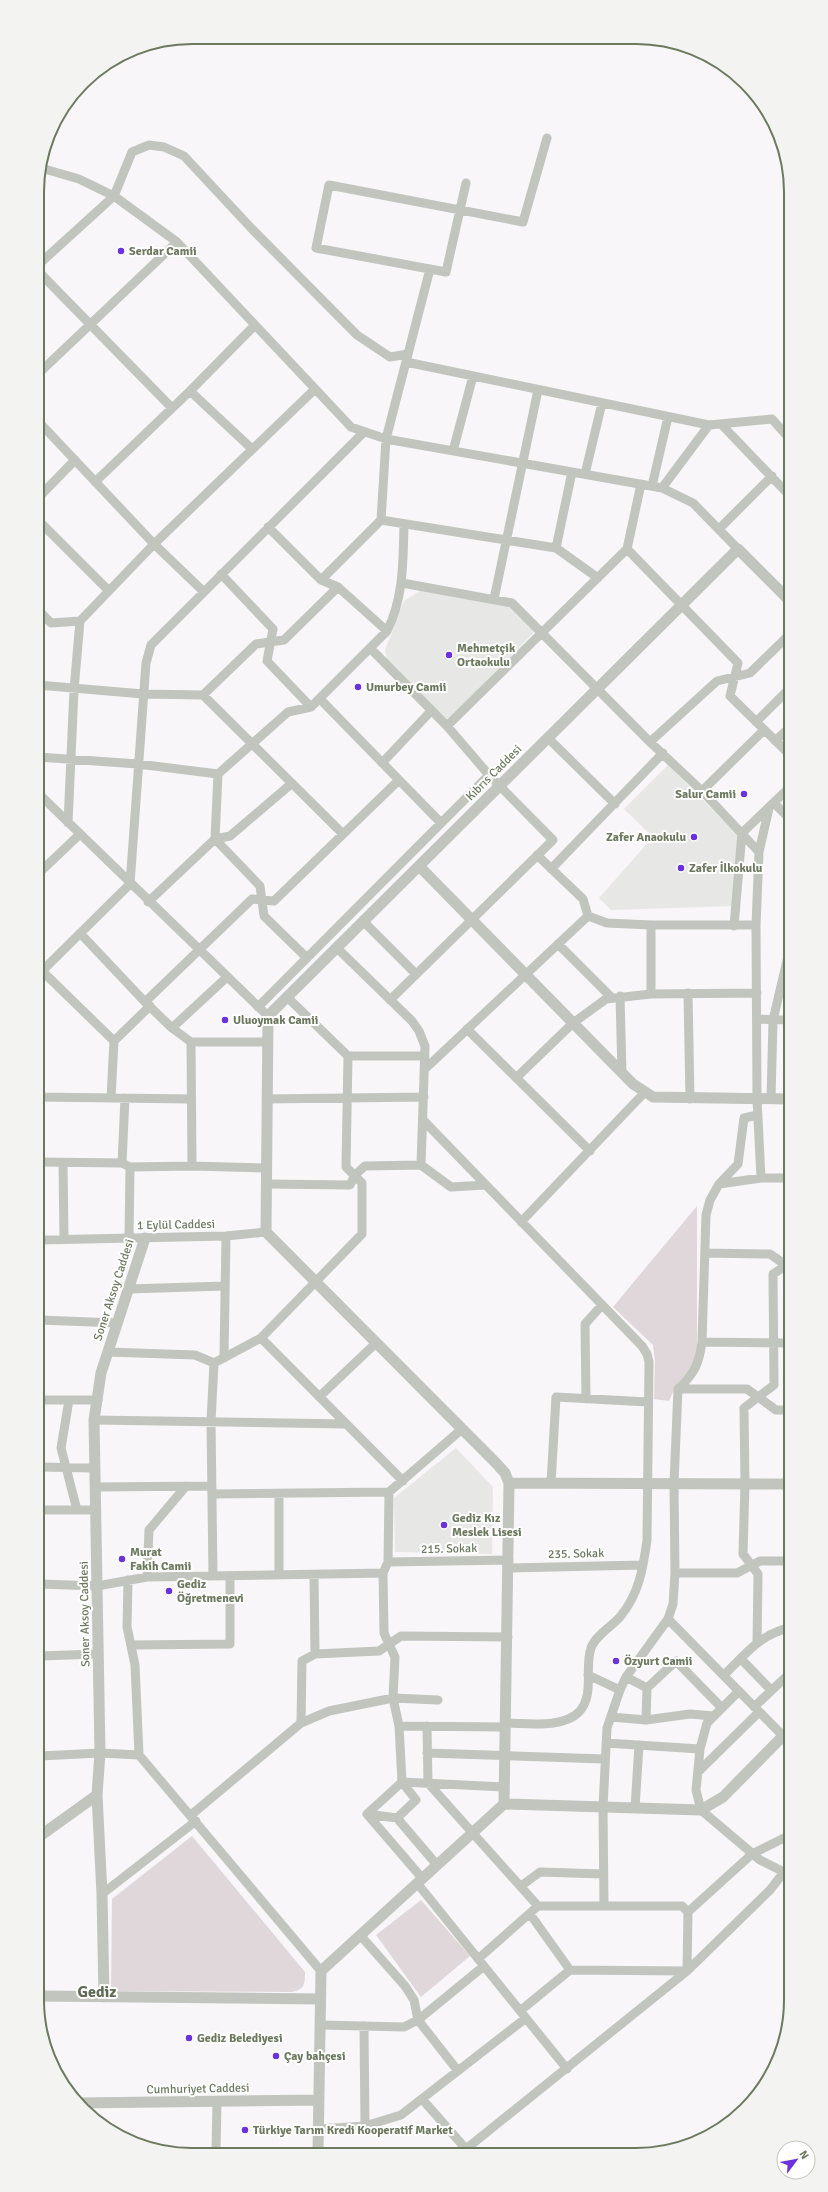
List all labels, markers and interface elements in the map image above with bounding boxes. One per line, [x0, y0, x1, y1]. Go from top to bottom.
place label: Serdar Camii [129, 244, 197, 259]
marker: Serdar Camii [116, 246, 126, 256]
place label: Mehmetçik Ortaokulu [457, 641, 516, 670]
marker: Mehmetçik Ortaokulu [444, 650, 454, 660]
place label: Umurbey Camii [366, 680, 446, 695]
marker: Umurbey Camii [353, 682, 363, 692]
street label: Kıbrıs Caddesi [463, 742, 525, 804]
place label: Salur Camii [675, 787, 736, 802]
marker: Salur Camii [739, 789, 749, 799]
place label: Zafer Anaokulu [606, 830, 686, 845]
marker: Zafer Anaokulu [689, 832, 699, 842]
place label: Zafer İlkokulu [689, 861, 763, 876]
marker: Zafer İlkokulu [676, 863, 686, 873]
place label: Uluoymak Camii [233, 1013, 318, 1028]
marker: Uluoymak Camii [220, 1015, 230, 1025]
street label: 1 Eylül Caddesi [137, 1217, 215, 1233]
street label: Soner Aksoy Caddesi [91, 1237, 137, 1343]
place label: Gediz Kız Meslek Lisesi [452, 1511, 522, 1540]
marker: Gediz Kız Meslek Lisesi [439, 1520, 449, 1530]
street label: 215. Sokak [421, 1541, 477, 1557]
place label: Murat Fakih Camii [130, 1545, 191, 1574]
street label: 235. Sokak [548, 1546, 604, 1562]
marker: Murat Fakih Camii [117, 1554, 127, 1564]
street label: Soner Aksoy Caddesi [77, 1561, 93, 1667]
place label: Gediz Öğretmenevi [177, 1577, 244, 1606]
marker: Gediz Öğretmenevi [164, 1586, 174, 1596]
place label: Özyurt Camii [624, 1654, 692, 1669]
marker: Özyurt Camii [611, 1656, 621, 1666]
district label: Gediz [78, 1982, 116, 2002]
place label: Gediz Belediyesi [197, 2031, 283, 2046]
marker: Gediz Belediyesi [184, 2033, 194, 2043]
place label: Çay bahçesi [284, 2049, 346, 2064]
marker: Çay bahçesi [271, 2051, 281, 2061]
street label: Cumhuriyet Caddesi [146, 2081, 250, 2097]
place label: Türkiye Tarım Kredi Kooperatif Market [253, 2123, 453, 2138]
marker: Türkiye Tarım Kredi Kooperatif Market [240, 2125, 250, 2135]
north arrow [776, 2140, 816, 2180]
text: N [797, 2148, 812, 2162]

